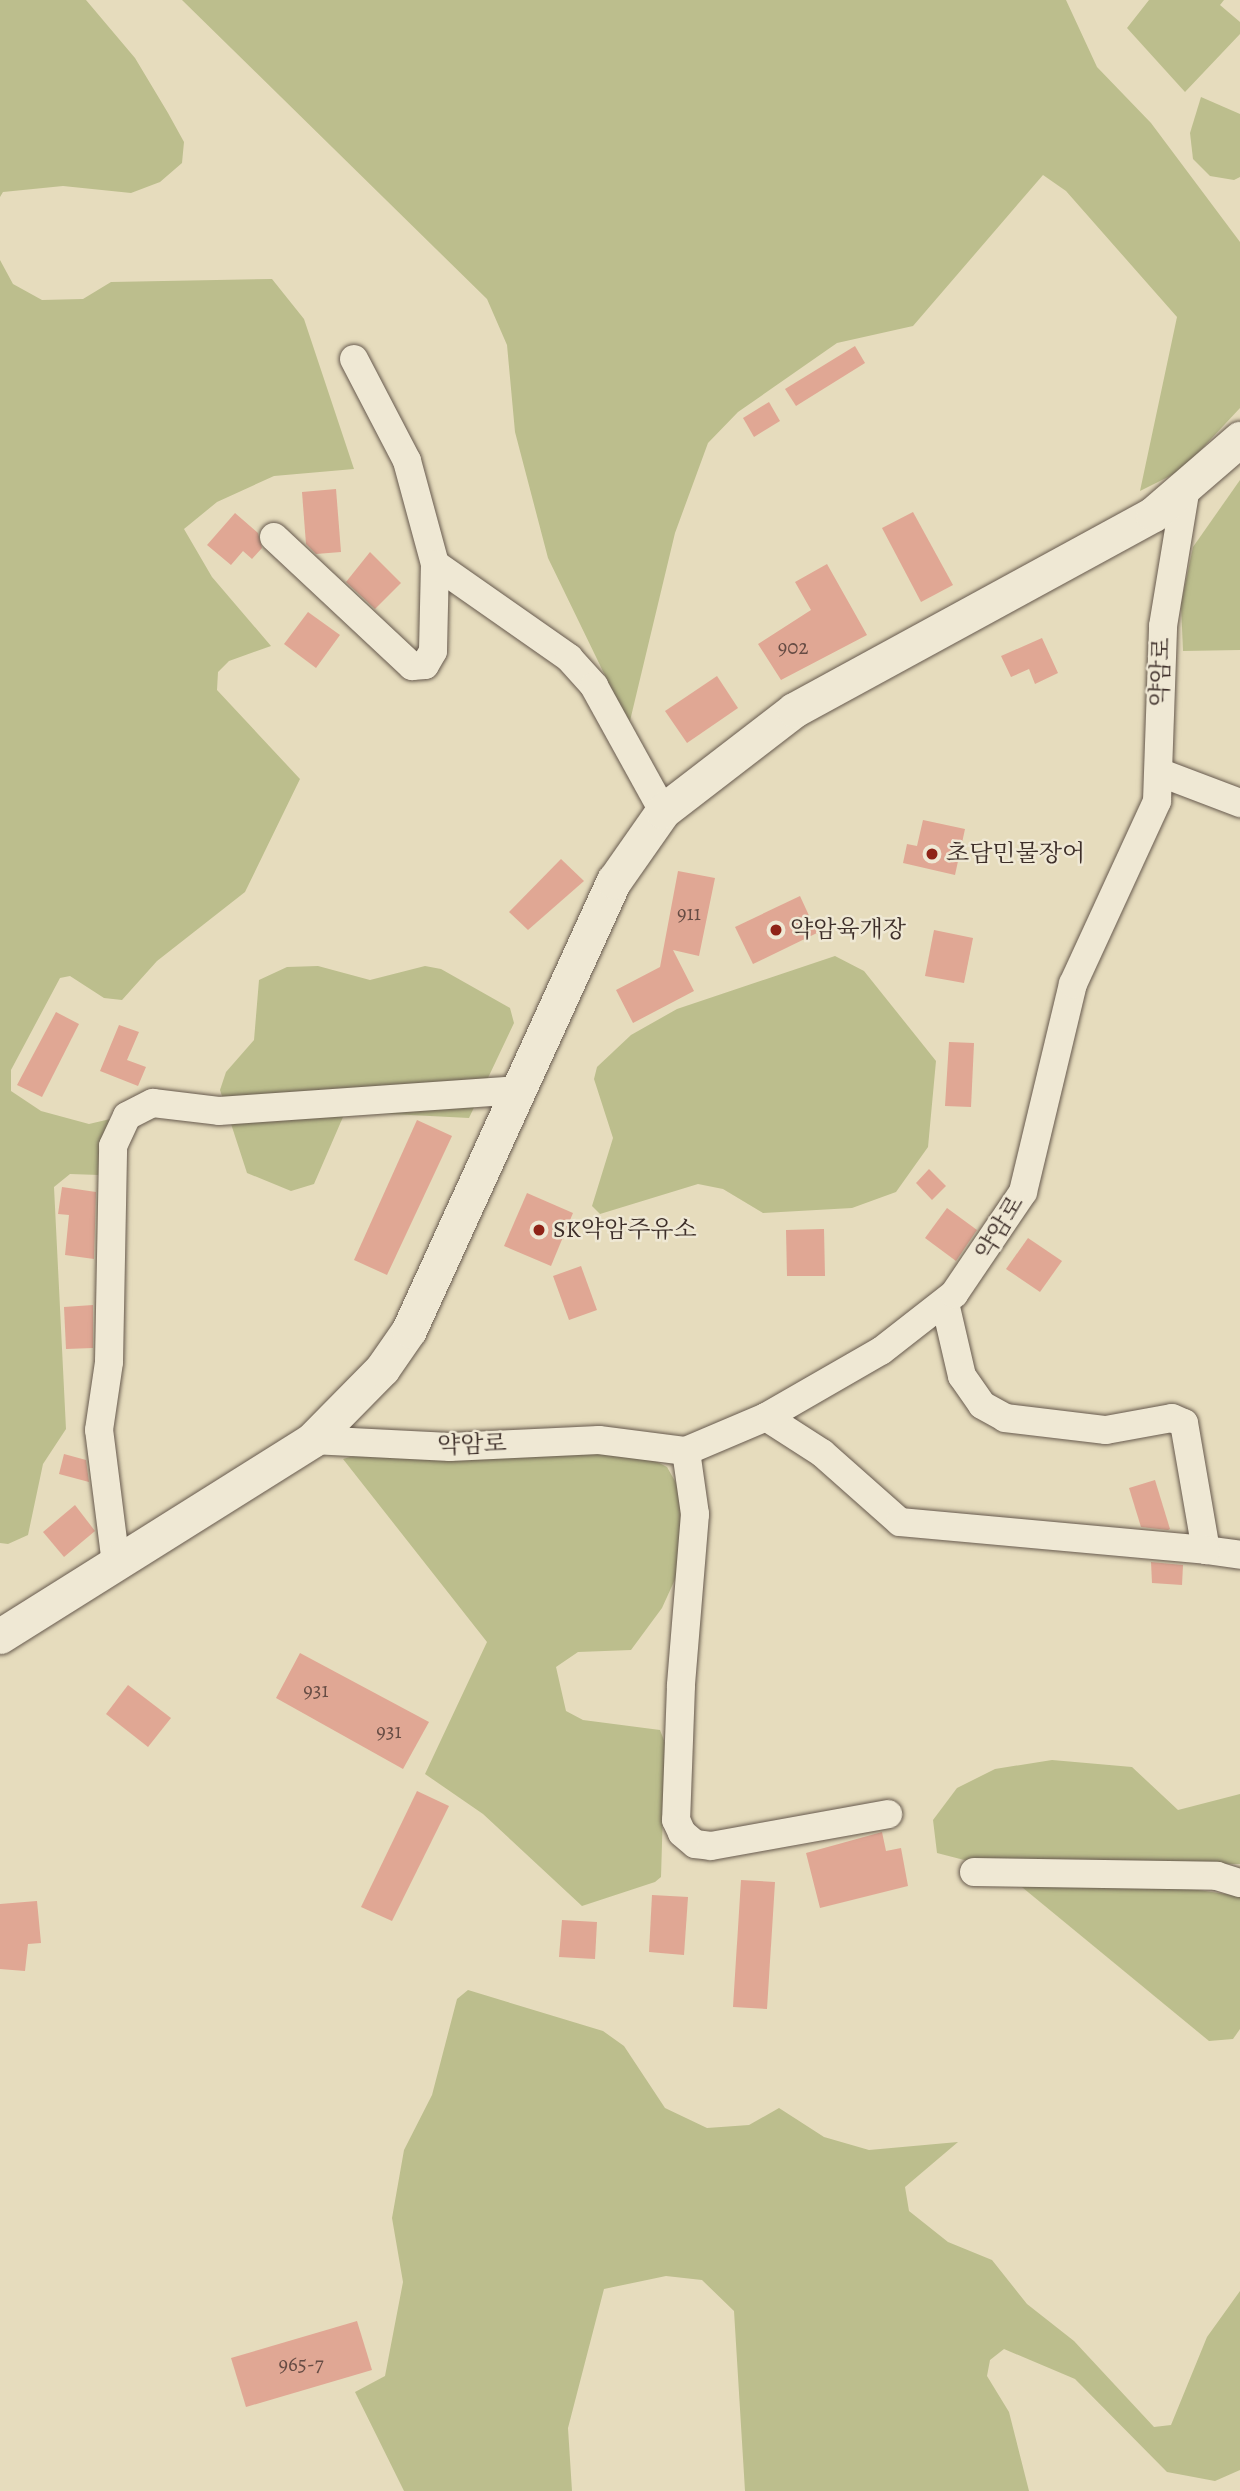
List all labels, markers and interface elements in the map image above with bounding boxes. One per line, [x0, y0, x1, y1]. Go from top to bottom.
house number: 902 [778, 634, 808, 660]
street label: 약암로 [1145, 637, 1177, 707]
place label: 초담민물장어 [946, 840, 1085, 868]
marker: 초담민물장어 [924, 846, 940, 862]
house number: 911 [677, 900, 701, 926]
place label: 약암육개장 [790, 916, 906, 944]
marker: 약암육개장 [768, 922, 784, 938]
street label: 약암로 [970, 1191, 1030, 1265]
place label: SK약암주유소 [553, 1216, 697, 1244]
marker: SK약암주유소 [531, 1222, 547, 1238]
street label: 약암로 [437, 1429, 507, 1461]
house number: 931 [303, 1677, 329, 1703]
house number: 931 [376, 1718, 402, 1744]
house number: 965-7 [278, 2351, 324, 2377]

